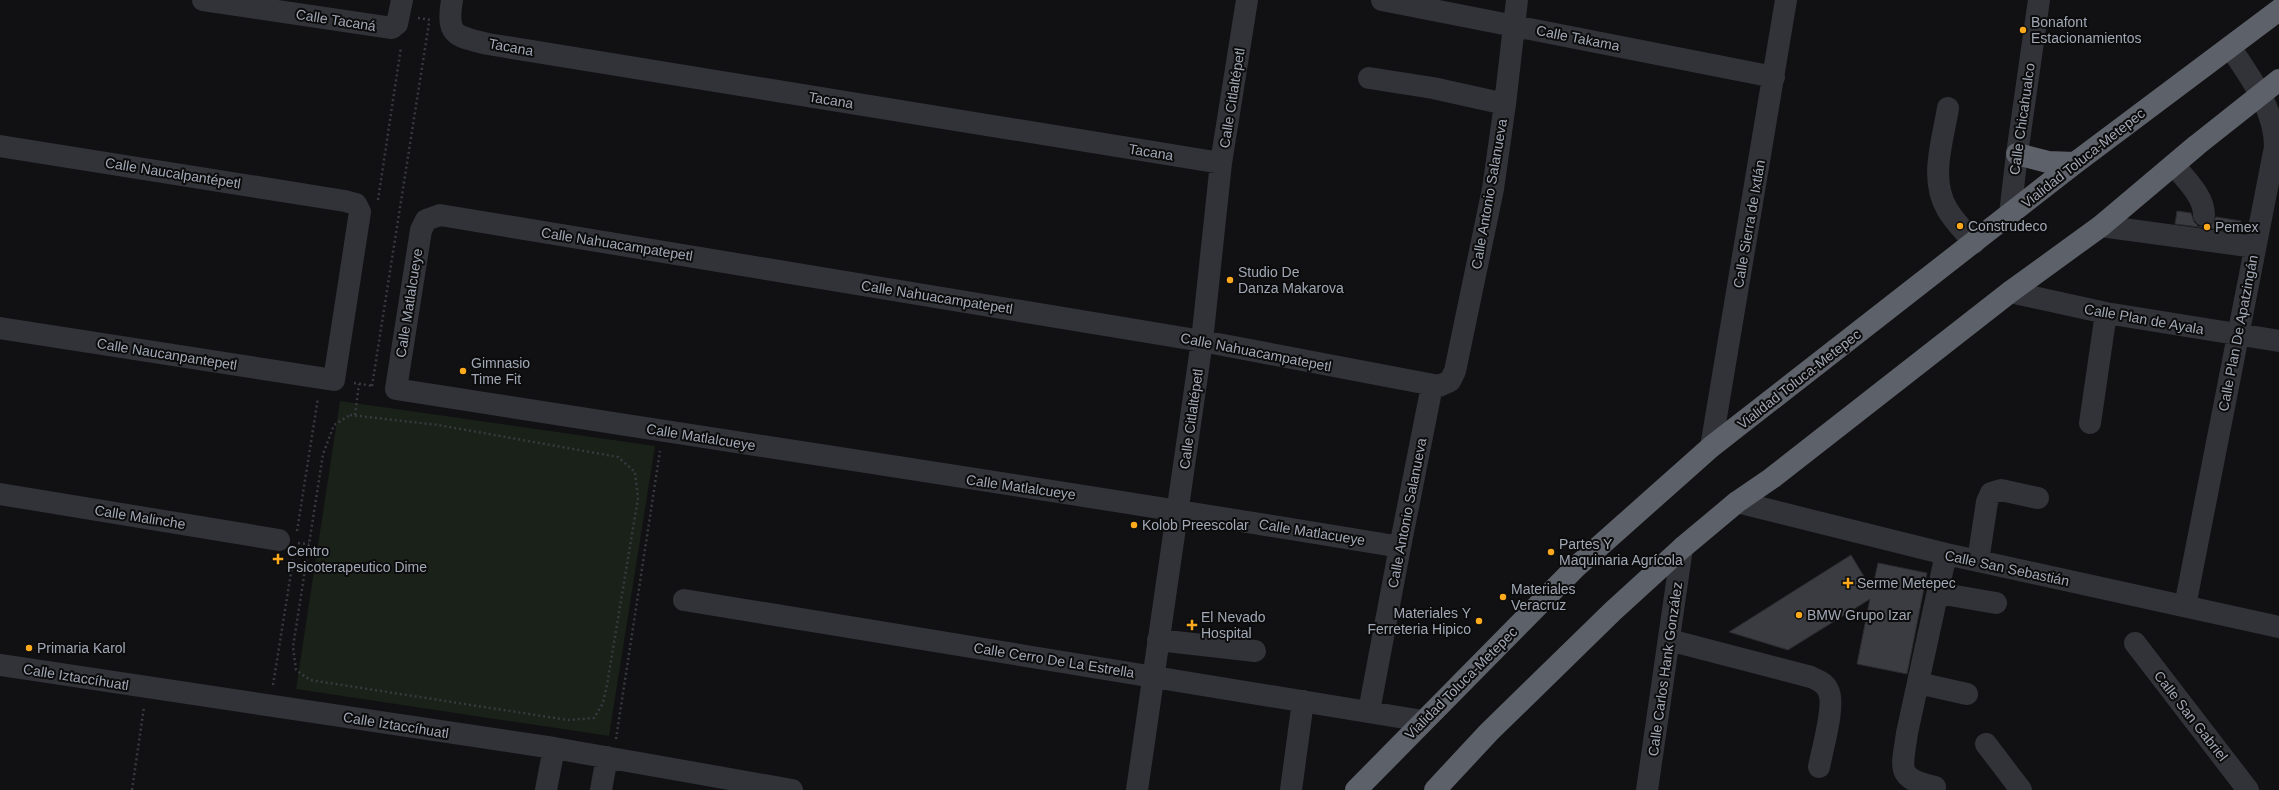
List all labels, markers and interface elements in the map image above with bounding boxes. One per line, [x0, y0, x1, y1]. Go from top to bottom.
street label: Calle Tacaná [295, 6, 377, 34]
place label: Bonafont Estacionamientos [2031, 14, 2142, 46]
street label: Calle Takama [1535, 22, 1621, 54]
marker: Bonafont Estacionamientos [2018, 25, 2028, 35]
street label: Tacana [487, 35, 535, 59]
street label: Calle Citlaltépetl [1216, 47, 1248, 149]
street label: Calle Chicahualco [2006, 62, 2038, 176]
street label: Tacana [807, 89, 855, 111]
street label: Vialidad Toluca-Metepec [2018, 105, 2148, 211]
street label: Calle Antonio Salanueva [1468, 117, 1510, 271]
street label: Tacana [1127, 141, 1175, 163]
street label: Calle Naucalpantépetl [104, 154, 242, 192]
street label: Calle Sierra de Ixtlán [1730, 159, 1768, 289]
place label: Construdeco [1968, 218, 2048, 234]
place label: Pemex [2215, 219, 2259, 235]
marker: Construdeco [1955, 221, 1965, 231]
marker: Pemex [2202, 222, 2212, 232]
street label: Calle Nahuacampatepetl [540, 224, 694, 264]
street label: Calle Matlalcueye [392, 247, 426, 359]
street label: Calle Plan De Apatzingán [2215, 254, 2261, 412]
place label: Studio De Danza Makarova [1238, 264, 1344, 296]
marker: Studio De Danza Makarova [1225, 275, 1235, 285]
street label: Calle Nahuacampatepetl [860, 277, 1014, 317]
street label: Calle Plan de Ayala [2083, 301, 2205, 337]
street label: Vialidad Toluca-Metepec [1734, 326, 1864, 432]
street label: Calle Nahuacampatepetl [1179, 330, 1333, 374]
street label: Calle Naucanpantepetl [96, 335, 238, 373]
place label: Gimnasio Time Fit [471, 355, 530, 387]
marker: Gimnasio Time Fit [458, 366, 468, 376]
street label: Calle Citlaltépetl [1176, 368, 1206, 470]
street label: Calle Matlalcueye [645, 420, 757, 454]
street label: Calle Antonio Salanueva [1385, 436, 1429, 589]
street label: Calle Matlalcueye [965, 471, 1077, 503]
street label: Calle Malinche [93, 502, 187, 532]
street label: Calle Matlacueye [1258, 516, 1366, 548]
place label: Kolob Preescolar [1142, 517, 1249, 533]
marker: Kolob Preescolar [1129, 520, 1139, 530]
place label: Partes Y Maquinaria Agrícola [1559, 536, 1683, 568]
place label: Centro Psicoterapeutico Dime [287, 543, 427, 575]
marker: Partes Y Maquinaria Agrícola [1546, 547, 1556, 557]
street label: Calle San Sebastián [1943, 547, 2071, 589]
marker: Centro Psicoterapeutico Dime [272, 553, 284, 565]
place label: Serme Metepec [1857, 575, 1956, 591]
marker: Serme Metepec [1842, 577, 1854, 589]
place label: Materiales Veracruz [1511, 581, 1576, 613]
street label: Calle Carlos Hank González [1645, 581, 1685, 757]
marker: Materiales Veracruz [1498, 592, 1508, 602]
place label: Materiales Y Ferreteria Hipico [1368, 605, 1472, 637]
place label: BMW Grupo Izar [1807, 607, 1912, 623]
place label: El Nevado Hospital [1201, 609, 1266, 641]
marker: BMW Grupo Izar [1794, 610, 1804, 620]
marker: Materiales Y Ferreteria Hipico [1474, 616, 1484, 626]
marker: El Nevado Hospital [1186, 619, 1198, 631]
street label: Vialidad Toluca-Metepec [1402, 624, 1520, 742]
street label: Calle Cerro De La Estrella [972, 639, 1136, 681]
place label: Primaria Karol [37, 640, 126, 656]
marker: Primaria Karol [24, 643, 34, 653]
street label: Calle Iztaccíhuatl [22, 661, 130, 693]
street label: Calle San Gabriel [2151, 668, 2231, 764]
street label: Calle Iztaccíhuatl [342, 709, 450, 741]

